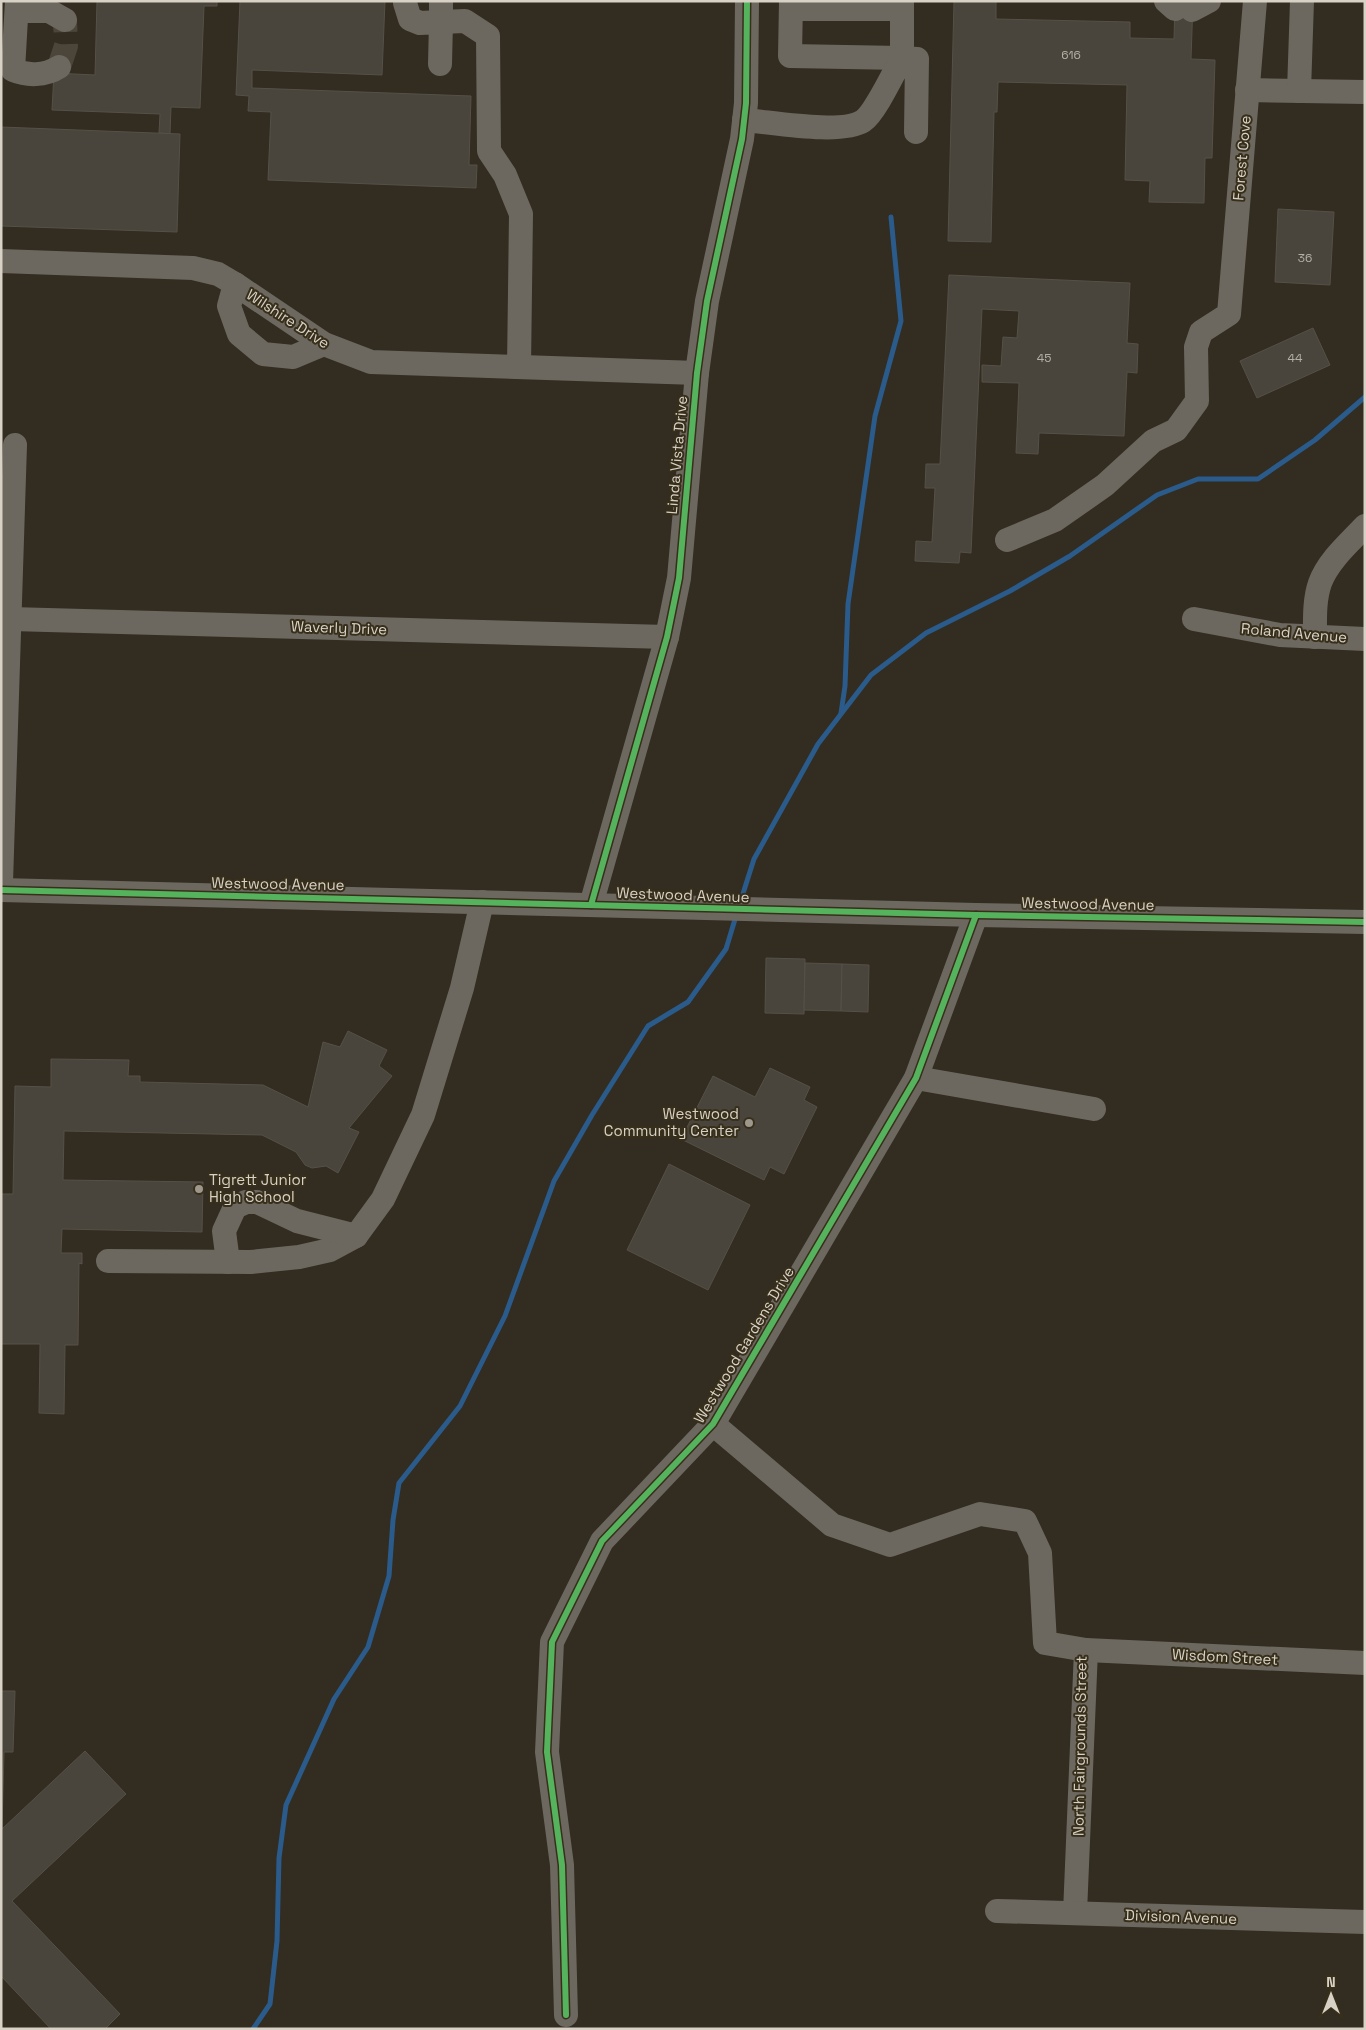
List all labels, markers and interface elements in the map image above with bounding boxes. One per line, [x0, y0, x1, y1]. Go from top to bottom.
house number: 616 [1061, 47, 1081, 63]
street label: Forest Cove [1228, 115, 1255, 201]
house number: 36 [1298, 250, 1312, 266]
street label: Wilshire Drive [243, 285, 334, 353]
house number: 45 [1037, 350, 1051, 366]
house number: 44 [1287, 350, 1303, 366]
street label: Linda Vista Drive [662, 395, 691, 515]
street label: Waverly Drive [291, 616, 388, 639]
street label: Roland Avenue [1240, 618, 1348, 647]
street label: Westwood Avenue [211, 873, 345, 894]
street label: Westwood Avenue [616, 883, 750, 906]
street label: Westwood Avenue [1021, 893, 1155, 914]
place label: Westwood Community Center [604, 1104, 739, 1140]
marker: Westwood Community Center [743, 1117, 755, 1129]
place label: Tigrett Junior High School [209, 1170, 307, 1206]
marker: Tigrett Junior High School [193, 1183, 205, 1195]
street label: Westwood Gardens Drive [689, 1263, 798, 1427]
street label: Wisdom Street [1171, 1644, 1279, 1669]
street label: North Fairgrounds Street [1068, 1656, 1091, 1836]
street label: Division Avenue [1125, 1905, 1237, 1928]
north arrow [1306, 1970, 1356, 2020]
text: N [1326, 1973, 1336, 1991]

